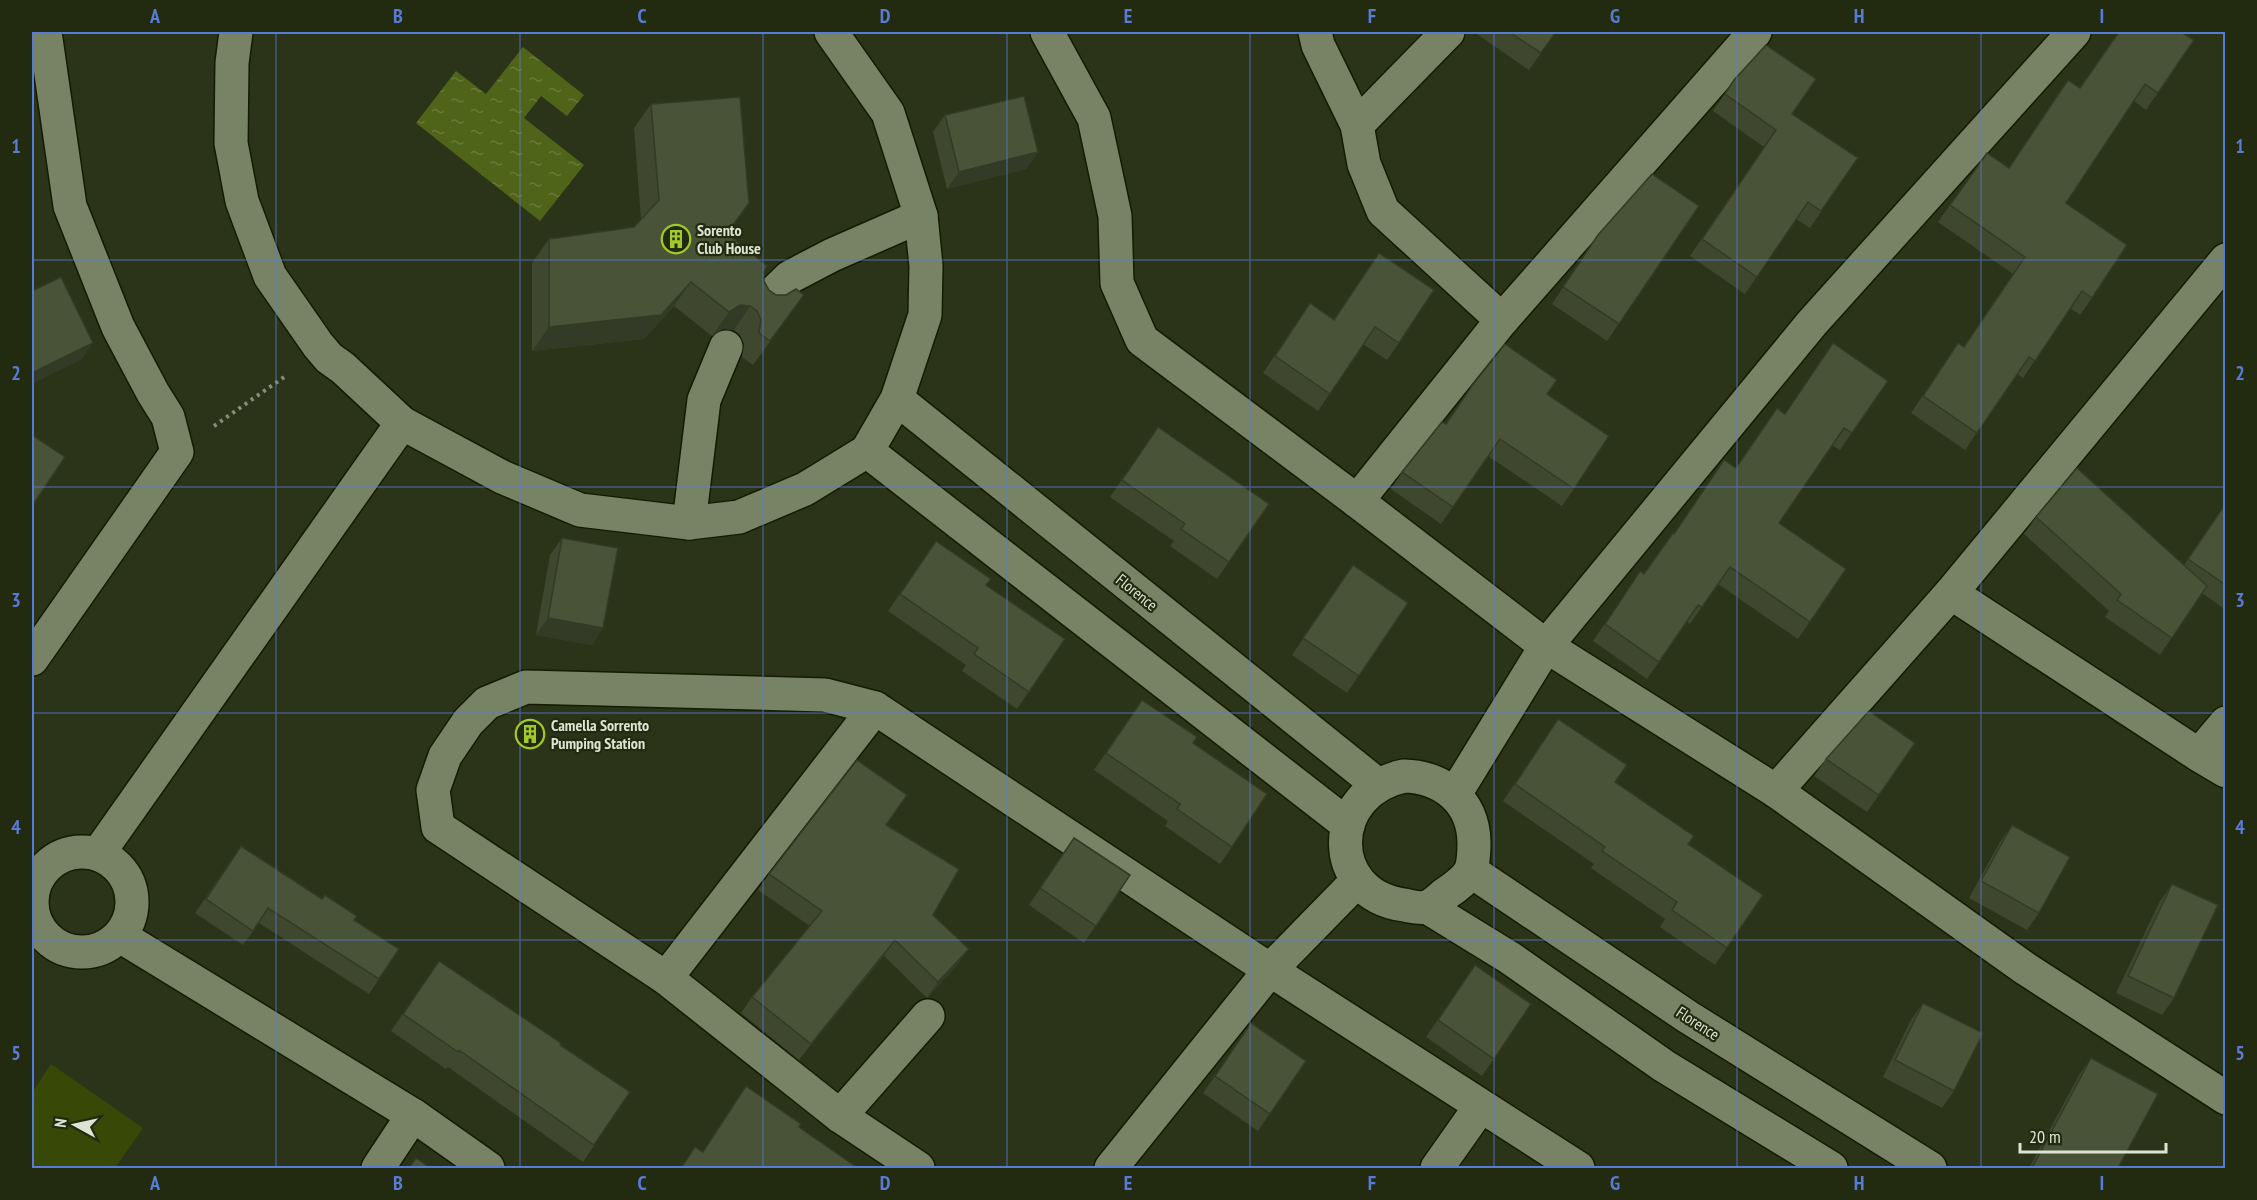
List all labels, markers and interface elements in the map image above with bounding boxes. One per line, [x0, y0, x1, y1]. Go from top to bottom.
text: A [149, 3, 161, 29]
text: B [393, 3, 403, 29]
text: C [637, 3, 647, 29]
text: D [880, 3, 891, 29]
text: E [1124, 3, 1132, 29]
text: F [1368, 3, 1376, 29]
text: G [1610, 3, 1620, 29]
text: H [1854, 3, 1864, 29]
text: I [2100, 3, 2104, 29]
text: 1 [11, 133, 21, 159]
text: 1 [2235, 133, 2245, 159]
place label: Sorento Club House [697, 220, 761, 258]
building icon: Sorento Club House [660, 223, 692, 255]
text: 2 [11, 360, 21, 386]
text: 2 [2235, 360, 2245, 386]
street label: Florence [1112, 569, 1162, 615]
text: 3 [11, 587, 21, 613]
text: 3 [2235, 587, 2245, 613]
place label: Camella Sorrento Pumping Station [551, 715, 649, 753]
building icon: Camella Sorrento Pumping Station [514, 718, 546, 750]
text: 4 [11, 814, 21, 840]
text: 4 [2235, 814, 2245, 840]
street label: Florence [1673, 1002, 1723, 1044]
text: 5 [11, 1040, 21, 1066]
text: 5 [2235, 1040, 2245, 1066]
north arrow [45, 1095, 105, 1155]
scale bar [2020, 1116, 2166, 1154]
text: N [50, 1117, 71, 1129]
text: 20 m [2029, 1125, 2061, 1148]
text: A [149, 1170, 161, 1196]
text: B [393, 1170, 403, 1196]
text: C [637, 1170, 647, 1196]
text: D [880, 1170, 891, 1196]
text: E [1124, 1170, 1132, 1196]
text: F [1368, 1170, 1376, 1196]
text: G [1610, 1170, 1620, 1196]
text: H [1854, 1170, 1864, 1196]
text: I [2100, 1170, 2104, 1196]

